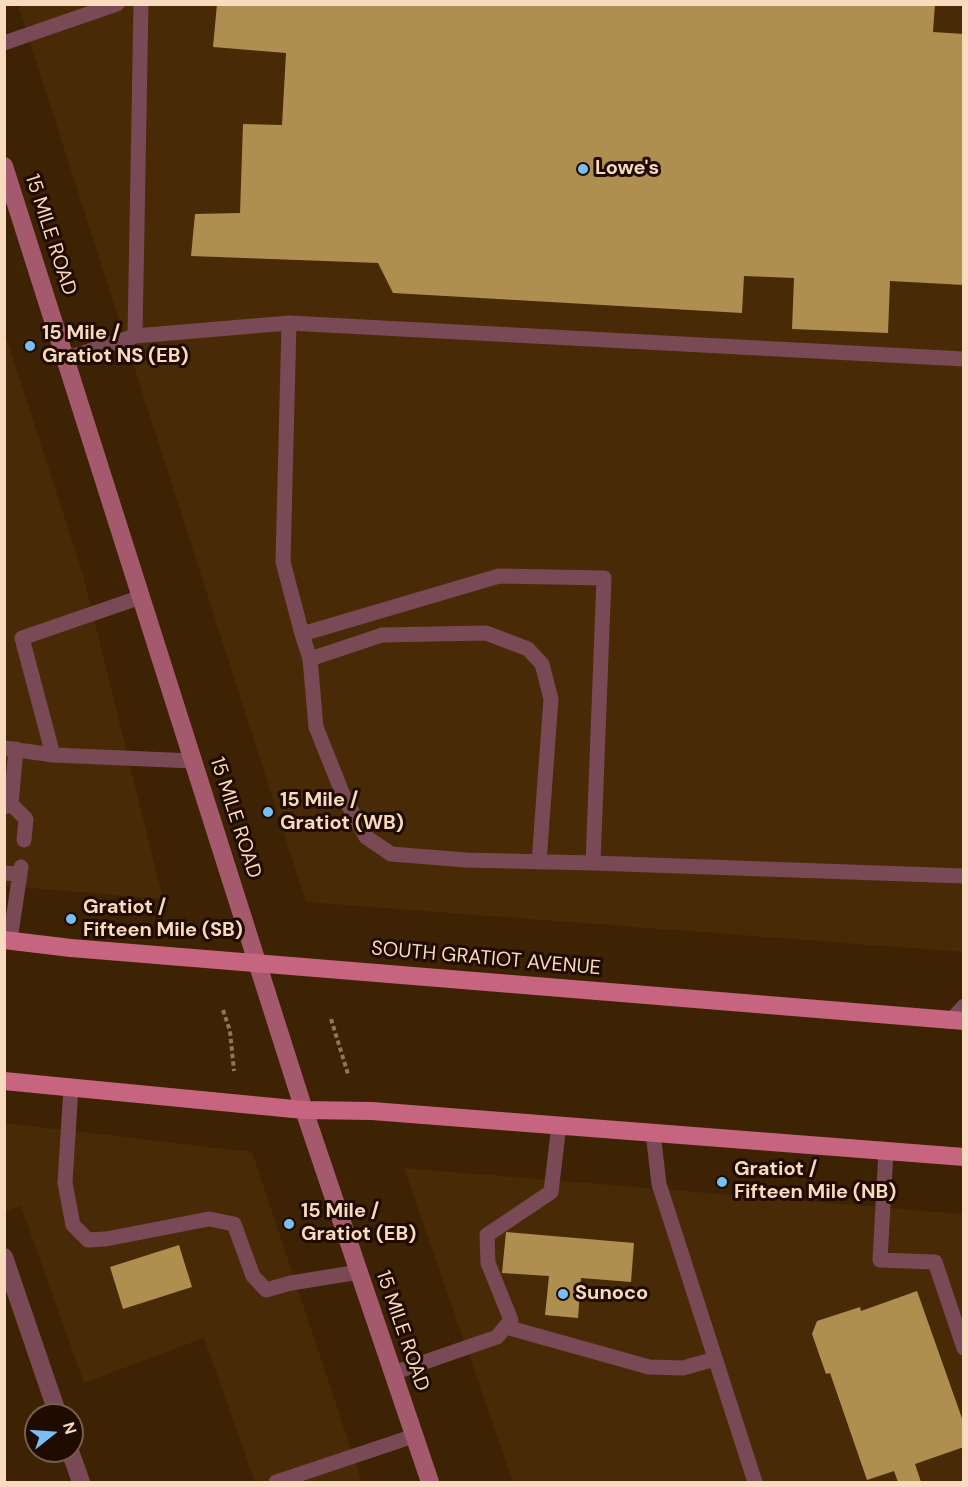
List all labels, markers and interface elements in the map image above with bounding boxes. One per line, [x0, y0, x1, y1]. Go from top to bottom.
place label: Lowe's [595, 157, 659, 181]
marker: Lowe's [576, 162, 590, 176]
street label: 15 MILE ROAD [19, 171, 81, 299]
place label: 15 Mile / Gratiot NS (EB) [42, 322, 189, 369]
marker: 15 Mile / Gratiot NS (EB) [23, 339, 37, 353]
street label: 15 MILE ROAD [204, 754, 266, 882]
place label: 15 Mile / Gratiot (WB) [280, 789, 404, 836]
marker: 15 Mile / Gratiot (WB) [261, 805, 275, 819]
place label: Gratiot / Fifteen Mile (SB) [83, 896, 243, 943]
marker: Gratiot / Fifteen Mile (SB) [64, 912, 78, 926]
street label: SOUTH GRATIOT AVENUE [370, 937, 602, 981]
place label: Gratiot / Fifteen Mile (NB) [734, 1158, 896, 1205]
marker: Gratiot / Fifteen Mile (NB) [715, 1175, 729, 1189]
place label: 15 Mile / Gratiot (EB) [301, 1200, 416, 1247]
marker: 15 Mile / Gratiot (EB) [282, 1217, 296, 1231]
street label: 15 MILE ROAD [370, 1268, 434, 1394]
place label: Sunoco [575, 1282, 648, 1306]
marker: Sunoco [556, 1287, 570, 1301]
north arrow [24, 1403, 84, 1463]
text: N [58, 1420, 82, 1437]

